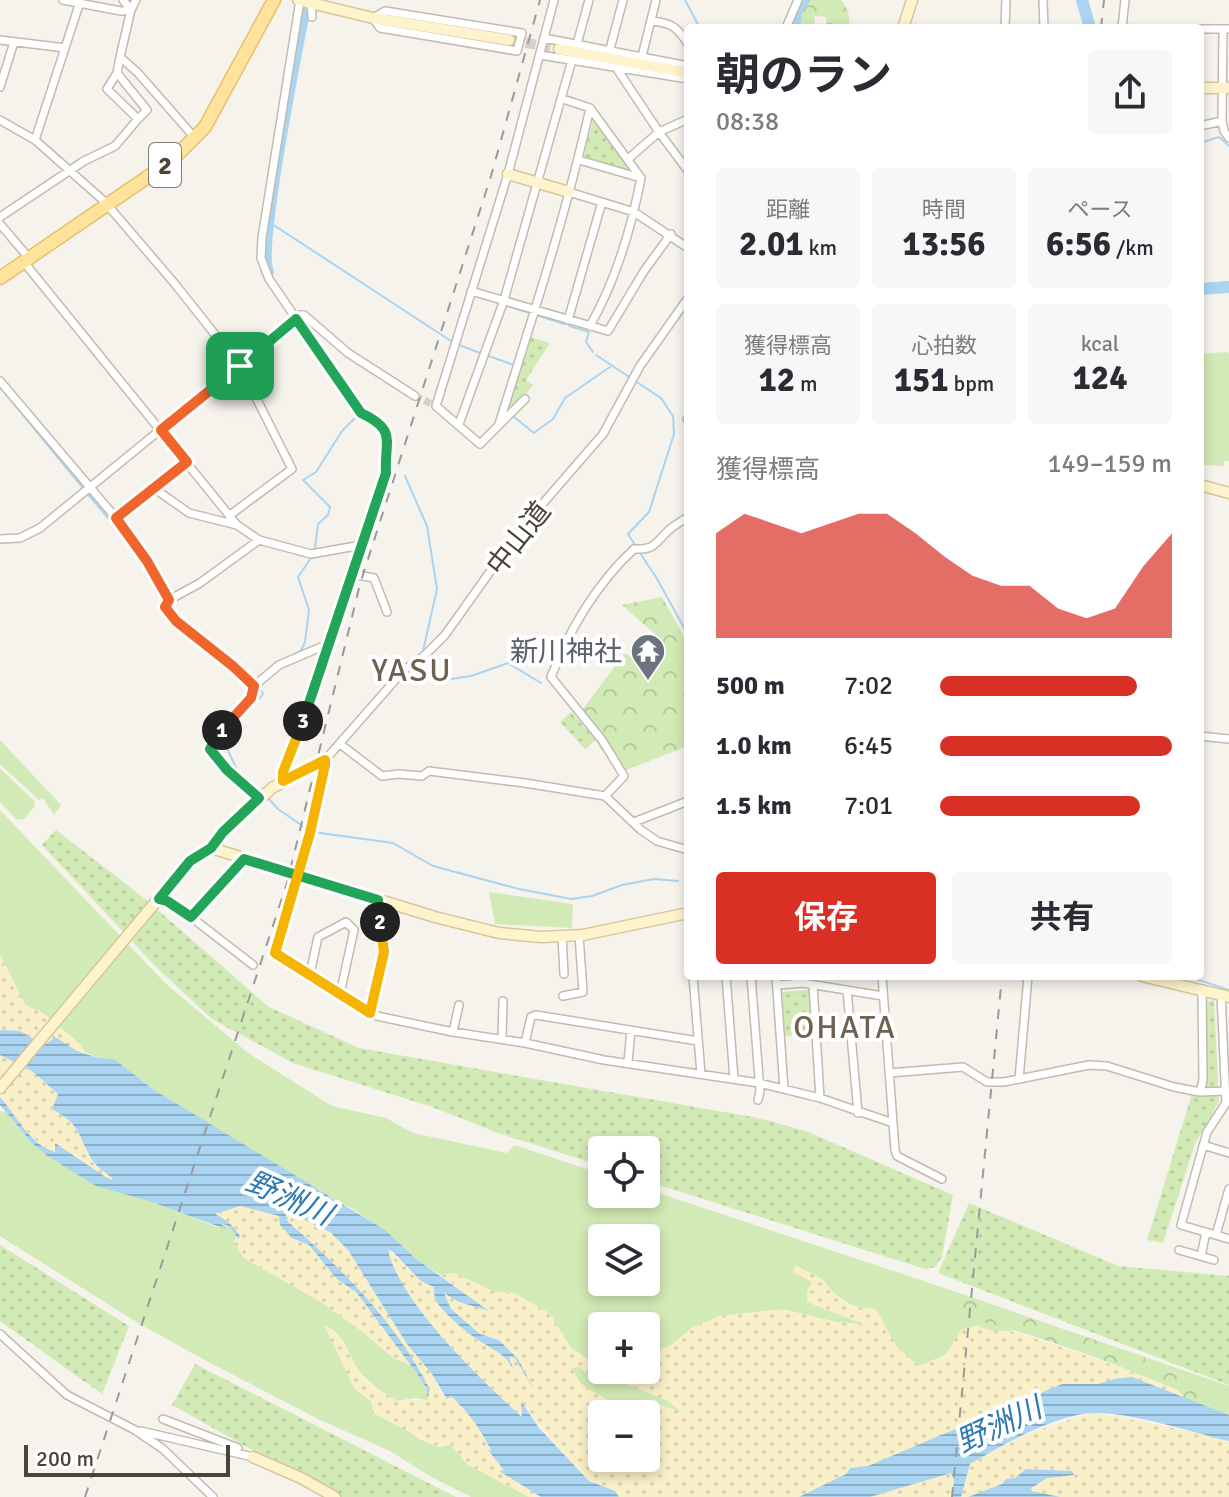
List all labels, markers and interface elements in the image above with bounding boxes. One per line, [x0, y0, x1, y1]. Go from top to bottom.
text: 朝のラン [716, 49, 892, 103]
button: share [1088, 50, 1172, 134]
text: 08:38 [716, 106, 779, 138]
road number: 2 [149, 143, 181, 187]
text: 距離 [766, 196, 810, 223]
text: 時間 [922, 196, 966, 223]
text: ペース [1068, 196, 1132, 223]
text: 2.01 [739, 223, 804, 265]
text: 13:56 [902, 223, 986, 265]
text: 6:56 [1046, 223, 1111, 265]
text: km [804, 234, 837, 261]
text: /km [1111, 234, 1154, 261]
text: kcal [1081, 330, 1119, 357]
pin [206, 332, 274, 400]
text: 獲得標高 [744, 332, 832, 359]
text: 心拍数 [911, 332, 977, 359]
icon: arrive [218, 344, 262, 388]
text: 124 [1072, 357, 1128, 399]
text: 12 [758, 359, 795, 401]
text: 151 [894, 359, 949, 401]
text: m [795, 370, 818, 397]
text: bpm [949, 370, 994, 397]
text: 149–159 m [1048, 448, 1172, 480]
text: 獲得標高 [716, 454, 820, 486]
street label: 中山道 [480, 495, 558, 582]
temple icon: 新川神社 [629, 632, 667, 682]
place label: 新川神社 [510, 635, 622, 669]
district label: YASU [371, 651, 453, 690]
text: 500 m [716, 670, 785, 702]
text: 7:02 [844, 670, 893, 702]
pin: 3 [283, 701, 323, 741]
text: 3 [297, 707, 309, 734]
pin: 1 [202, 710, 242, 750]
text: 1 [216, 716, 228, 743]
text: 1.0 km [716, 730, 792, 762]
text: 6:45 [844, 730, 893, 762]
text: 1.5 km [716, 790, 792, 822]
text: 7:01 [844, 790, 893, 822]
button: 保存 [716, 872, 936, 964]
button: 共有 [952, 872, 1172, 964]
pin: 2 [360, 902, 400, 942]
text: 2 [374, 908, 386, 935]
district label: OHATA [793, 1008, 897, 1047]
map controls [588, 1136, 660, 1472]
button: locate [588, 1136, 660, 1208]
water label: 野洲川 [240, 1163, 340, 1235]
button: layers [588, 1224, 660, 1296]
button: + [588, 1312, 660, 1384]
water label: 野洲川 [951, 1388, 1051, 1461]
button: − [588, 1400, 660, 1472]
scale bar [24, 1441, 230, 1477]
text: 200 m [36, 1445, 94, 1472]

